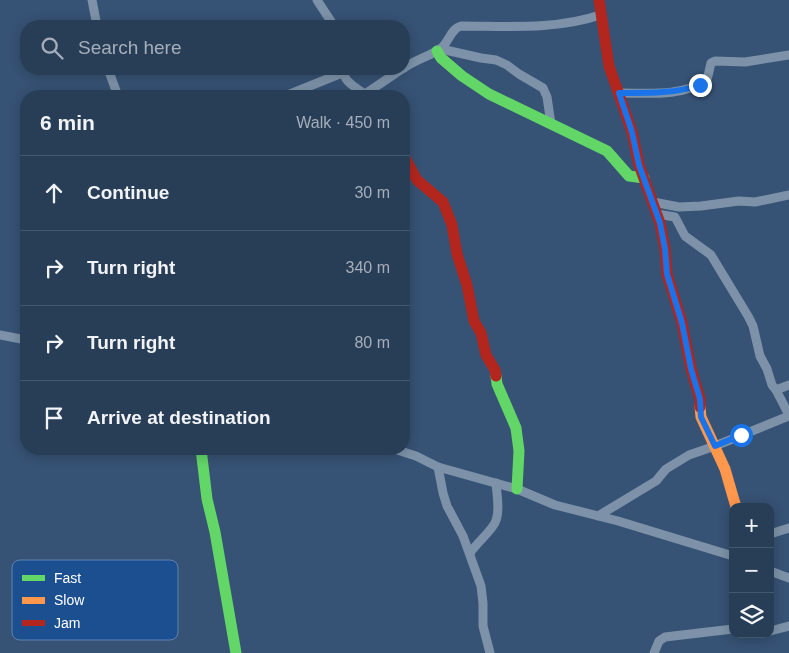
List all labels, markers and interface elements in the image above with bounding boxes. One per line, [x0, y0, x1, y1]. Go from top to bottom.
search box [20, 20, 410, 75]
icon: search [38, 34, 66, 62]
text: Search here [78, 37, 182, 58]
route end [689, 74, 712, 97]
text: 6 min [40, 111, 95, 134]
text: Walk · 450 m [296, 114, 390, 131]
icon: ahead [40, 179, 68, 207]
text: Continue [87, 182, 169, 203]
text: 30 m [354, 184, 390, 201]
icon: right [40, 254, 68, 282]
text: Turn right [87, 257, 175, 278]
text: 340 m [346, 259, 390, 276]
icon: right [40, 329, 68, 357]
text: Turn right [87, 332, 175, 353]
text: 80 m [354, 334, 390, 351]
icon: arrive [40, 404, 68, 432]
text: Arrive at destination [87, 407, 271, 428]
route start [730, 424, 753, 447]
map controls [729, 503, 774, 638]
button: + [729, 503, 774, 548]
button: − [729, 548, 774, 593]
legend [12, 560, 178, 640]
text: Fast [54, 570, 81, 586]
text: Slow [54, 592, 85, 608]
button: layers [729, 593, 774, 638]
text: Jam [54, 615, 80, 631]

